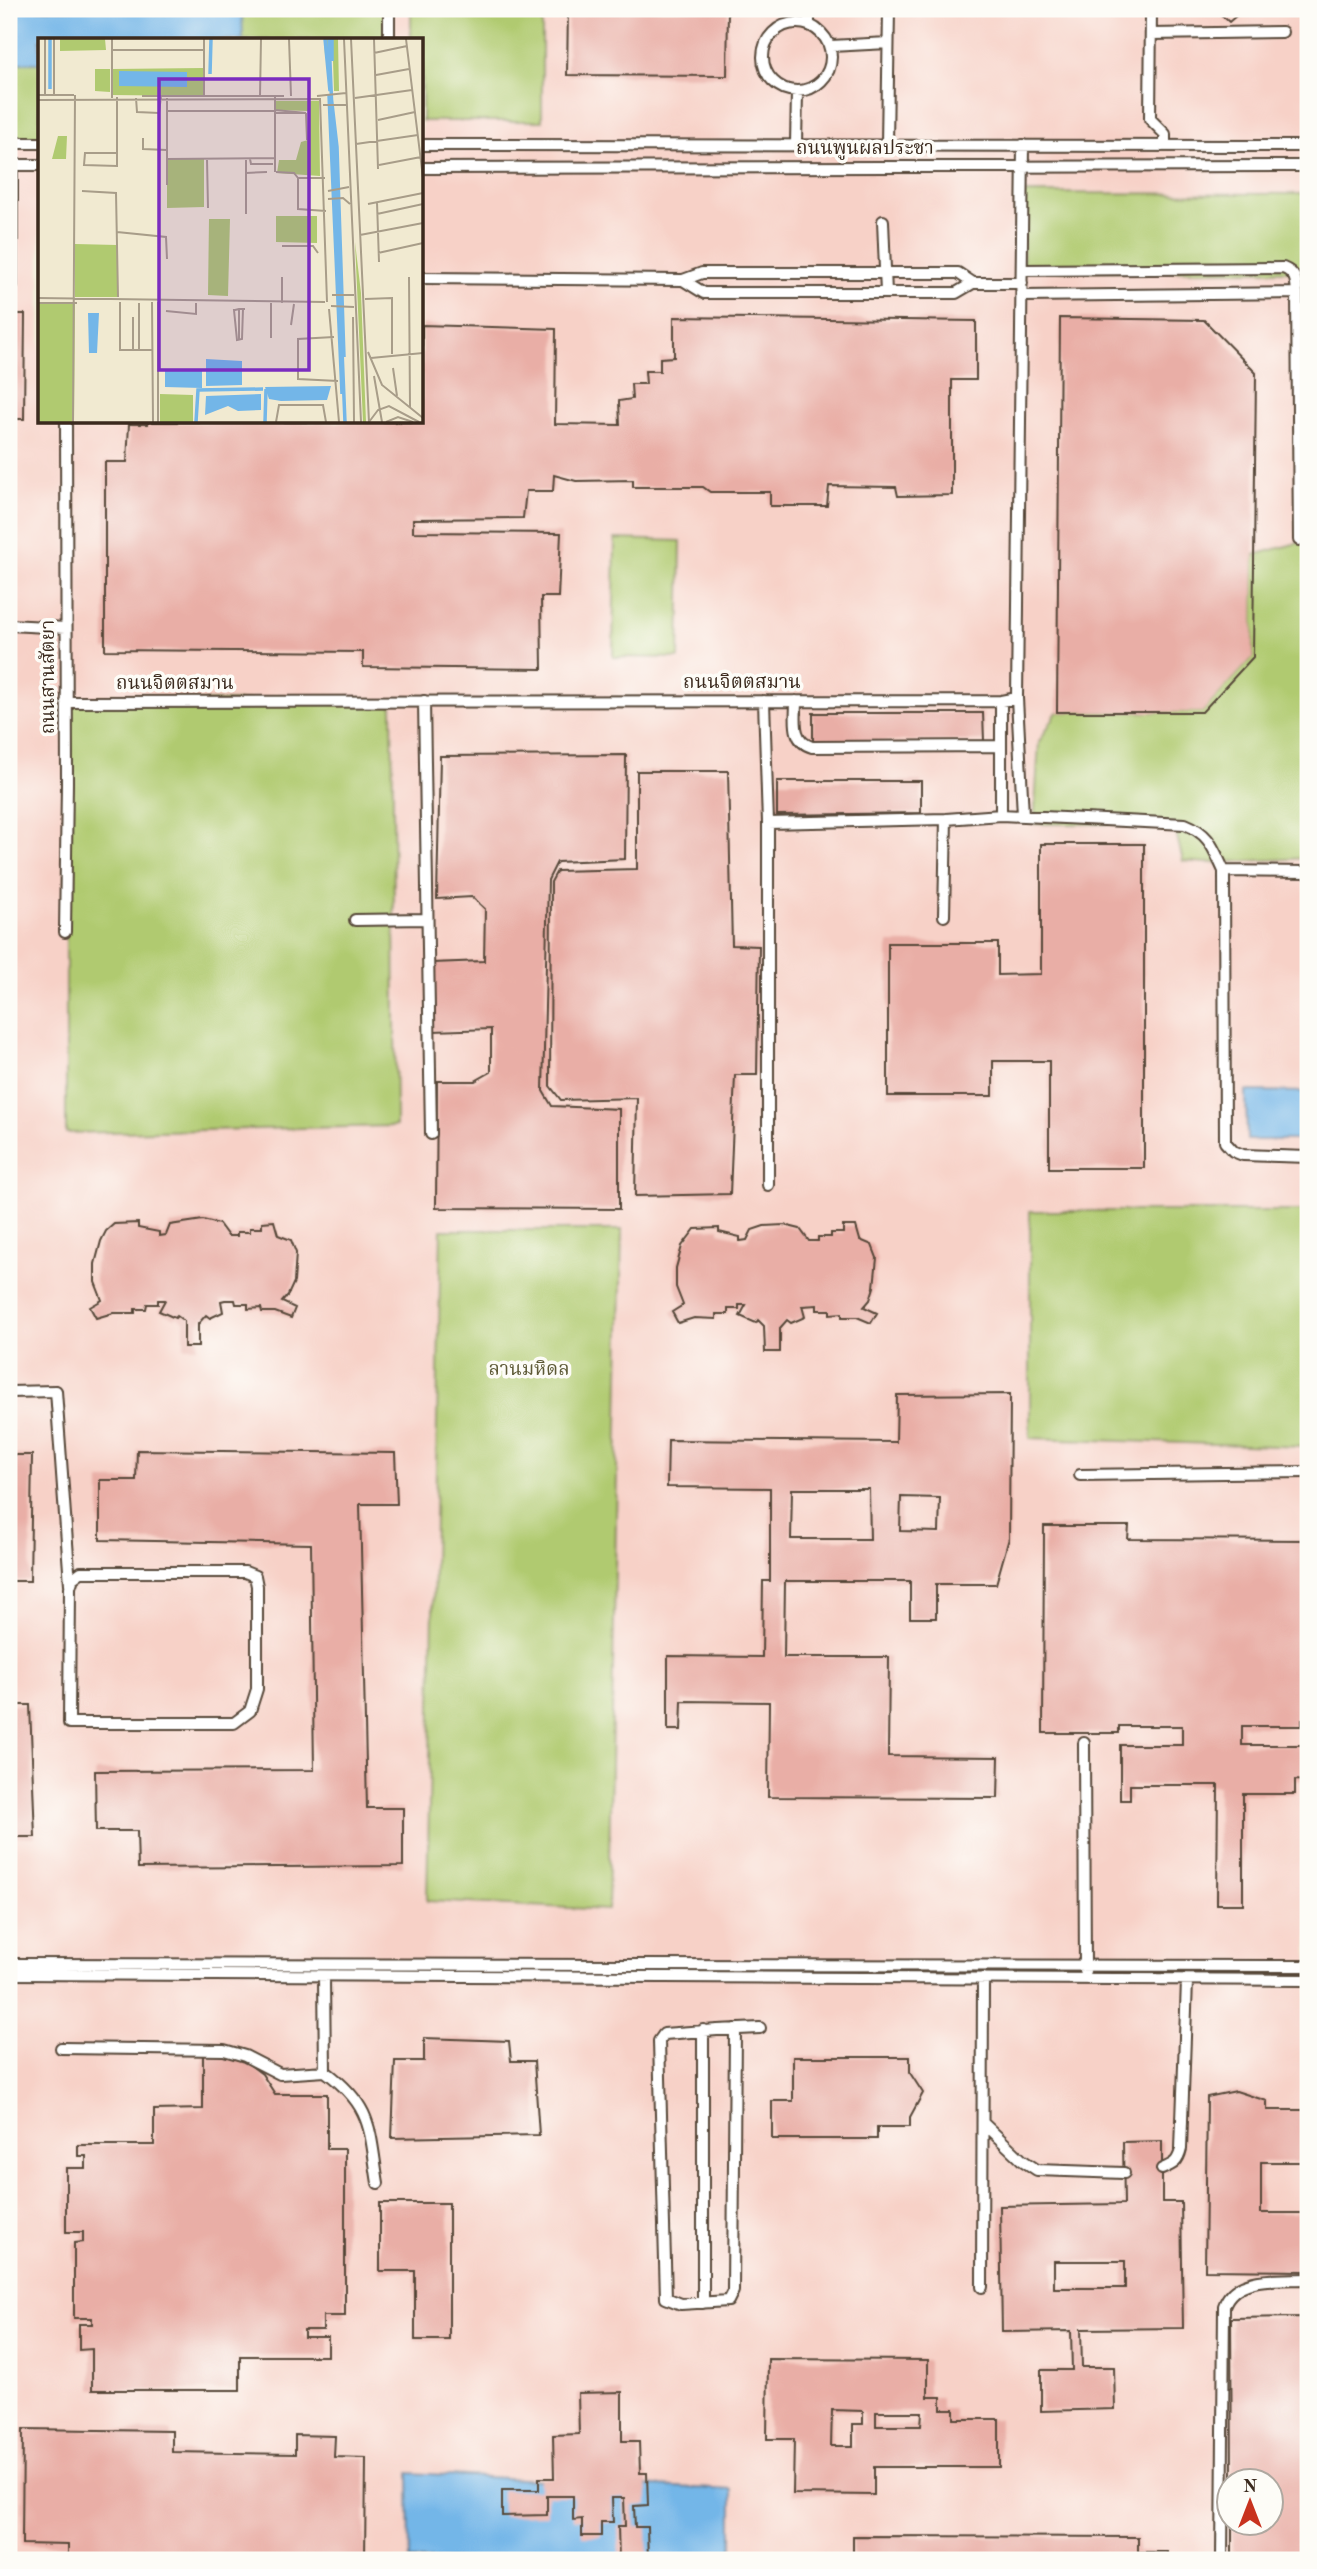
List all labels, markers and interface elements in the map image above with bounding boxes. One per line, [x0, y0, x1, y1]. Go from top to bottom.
inset map [38, 38, 424, 424]
street label: ถนนพูนผลประชา [796, 139, 934, 160]
street label: ถนนสานสัตยา [38, 620, 59, 734]
street label: ถนนจิตตสมาน [683, 673, 801, 693]
street label: ถนนจิตตสมาน [116, 674, 234, 694]
park label: ลานมหิดล [488, 1360, 570, 1380]
north arrow [1216, 2468, 1286, 2538]
text: N [1243, 2478, 1258, 2497]

